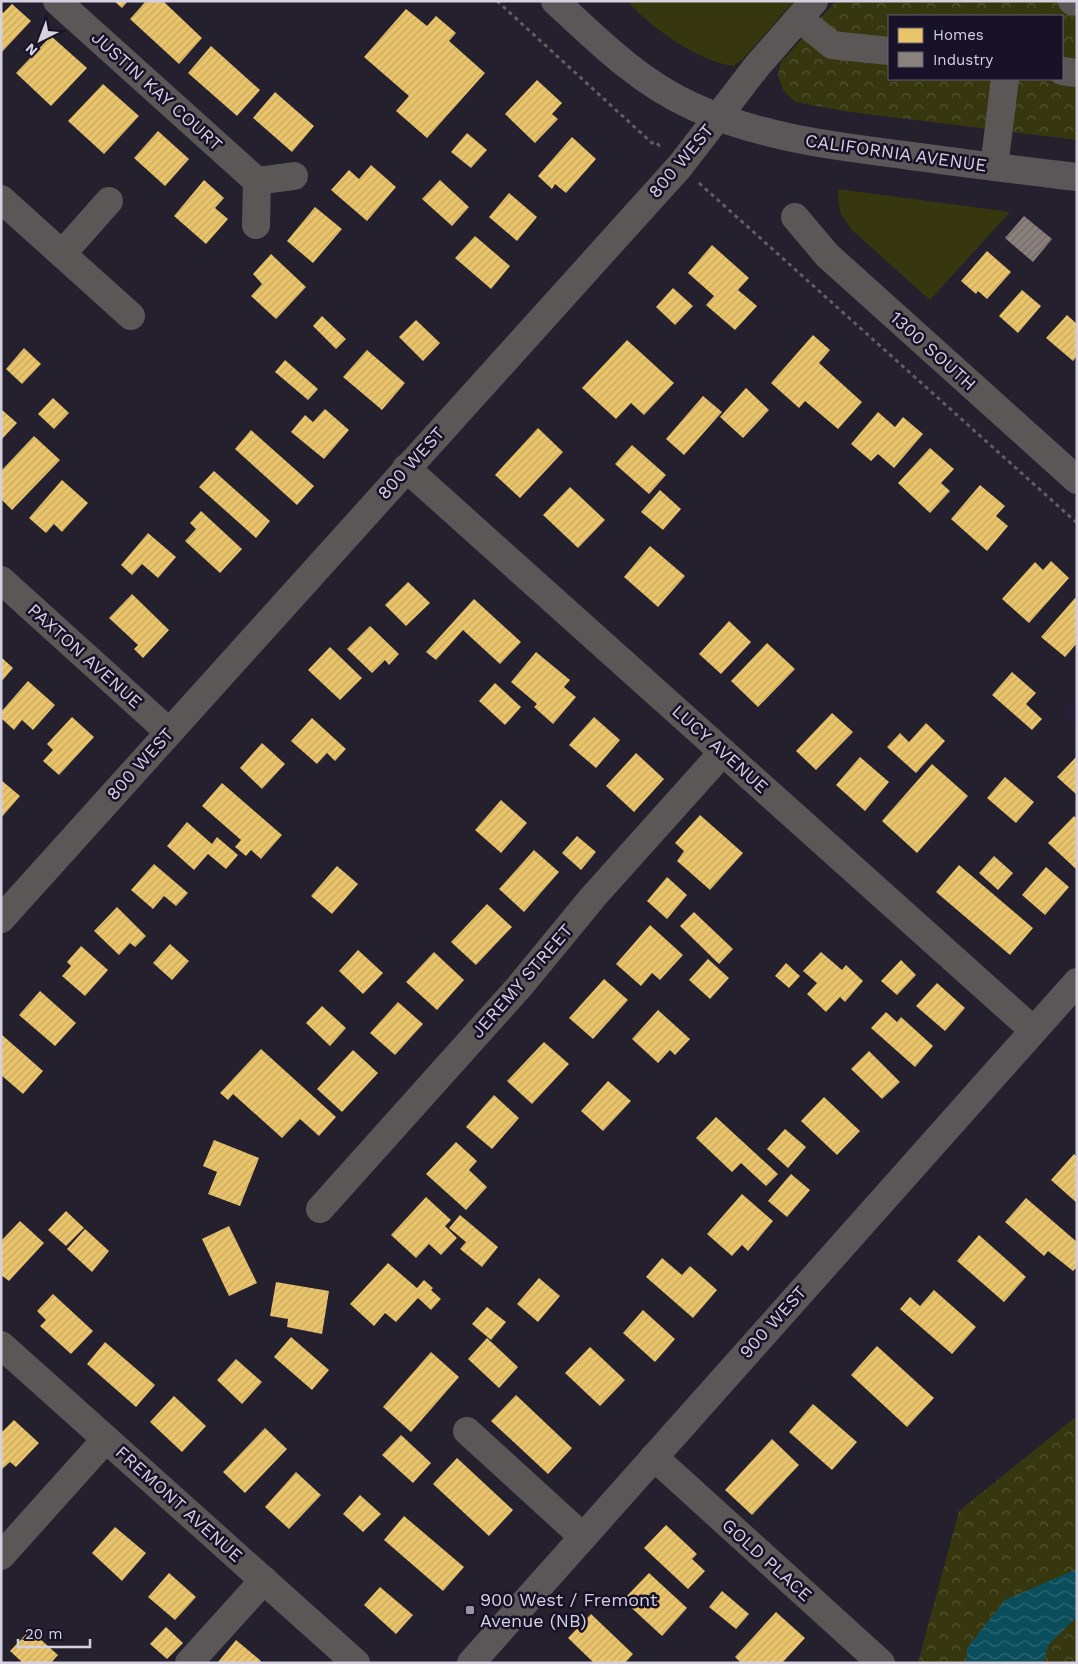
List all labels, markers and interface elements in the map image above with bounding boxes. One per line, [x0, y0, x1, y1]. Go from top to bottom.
north arrow [15, 15, 65, 65]
legend [888, 15, 1063, 80]
street label: JUSTIN KAY COURT [88, 26, 227, 155]
text: Homes [933, 26, 984, 44]
text: N [22, 40, 41, 59]
text: Industry [933, 51, 994, 69]
street label: 800 WEST [644, 119, 718, 202]
street label: CALIFORNIA AVENUE [804, 129, 988, 176]
street label: 1300 SOUTH [886, 307, 980, 395]
street label: 800 WEST [373, 422, 449, 503]
street label: PAXTON AVENUE [24, 599, 147, 712]
street label: LUCY AVENUE [668, 700, 773, 797]
street label: 800 WEST [102, 723, 178, 804]
street label: JEREMY STREET [467, 919, 577, 1042]
street label: 900 WEST [735, 1281, 811, 1362]
street label: FREMONT AVENUE [111, 1441, 247, 1566]
street label: GOLD PLACE [718, 1514, 817, 1605]
place label: 900 West / Fremont Avenue (NB) [480, 1589, 658, 1631]
marker: 900 West / Fremont Avenue (NB) [464, 1604, 476, 1616]
scale bar [18, 1616, 90, 1648]
text: 20 m [25, 1625, 63, 1643]

